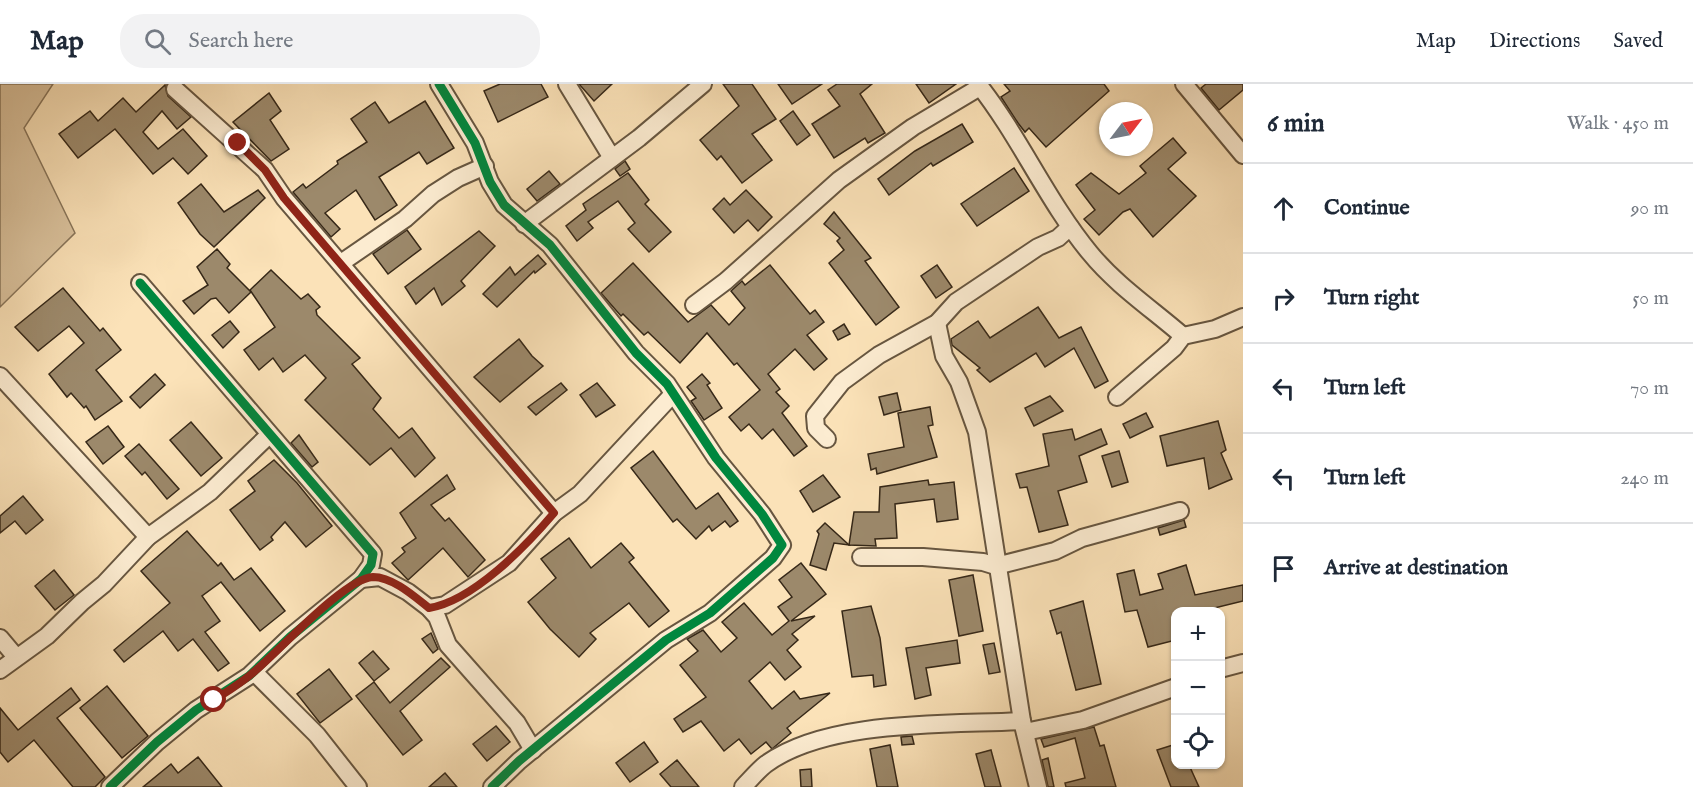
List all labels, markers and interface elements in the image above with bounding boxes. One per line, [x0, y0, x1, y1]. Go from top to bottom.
search box [120, 14, 540, 68]
text: Map [30, 24, 84, 59]
icon: search [141, 25, 174, 58]
text: Search here [189, 27, 293, 55]
text: Map [1416, 28, 1456, 55]
text: Directions [1489, 28, 1580, 55]
text: Saved [1613, 28, 1663, 55]
north arrow [1099, 102, 1153, 156]
text: 6 min [1267, 107, 1325, 140]
text: Walk · 450 m [1567, 111, 1669, 136]
route end [224, 129, 250, 155]
icon: ahead [1267, 192, 1300, 225]
text: Continue [1324, 194, 1410, 222]
text: 90 m [1631, 196, 1669, 221]
icon: right [1267, 282, 1300, 315]
text: Turn right [1324, 284, 1419, 312]
text: 50 m [1632, 286, 1669, 311]
icon: left [1267, 372, 1300, 405]
text: Turn left [1324, 374, 1406, 402]
text: 70 m [1630, 376, 1669, 401]
icon: left [1267, 462, 1300, 495]
text: Turn left [1324, 464, 1406, 492]
text: 240 m [1620, 466, 1669, 491]
icon: arrive [1267, 552, 1300, 585]
text: Arrive at destination [1324, 554, 1508, 582]
map controls [1171, 607, 1225, 769]
button: + [1171, 607, 1225, 661]
button: − [1171, 661, 1225, 715]
route start [200, 686, 226, 712]
button: locate [1171, 715, 1225, 769]

